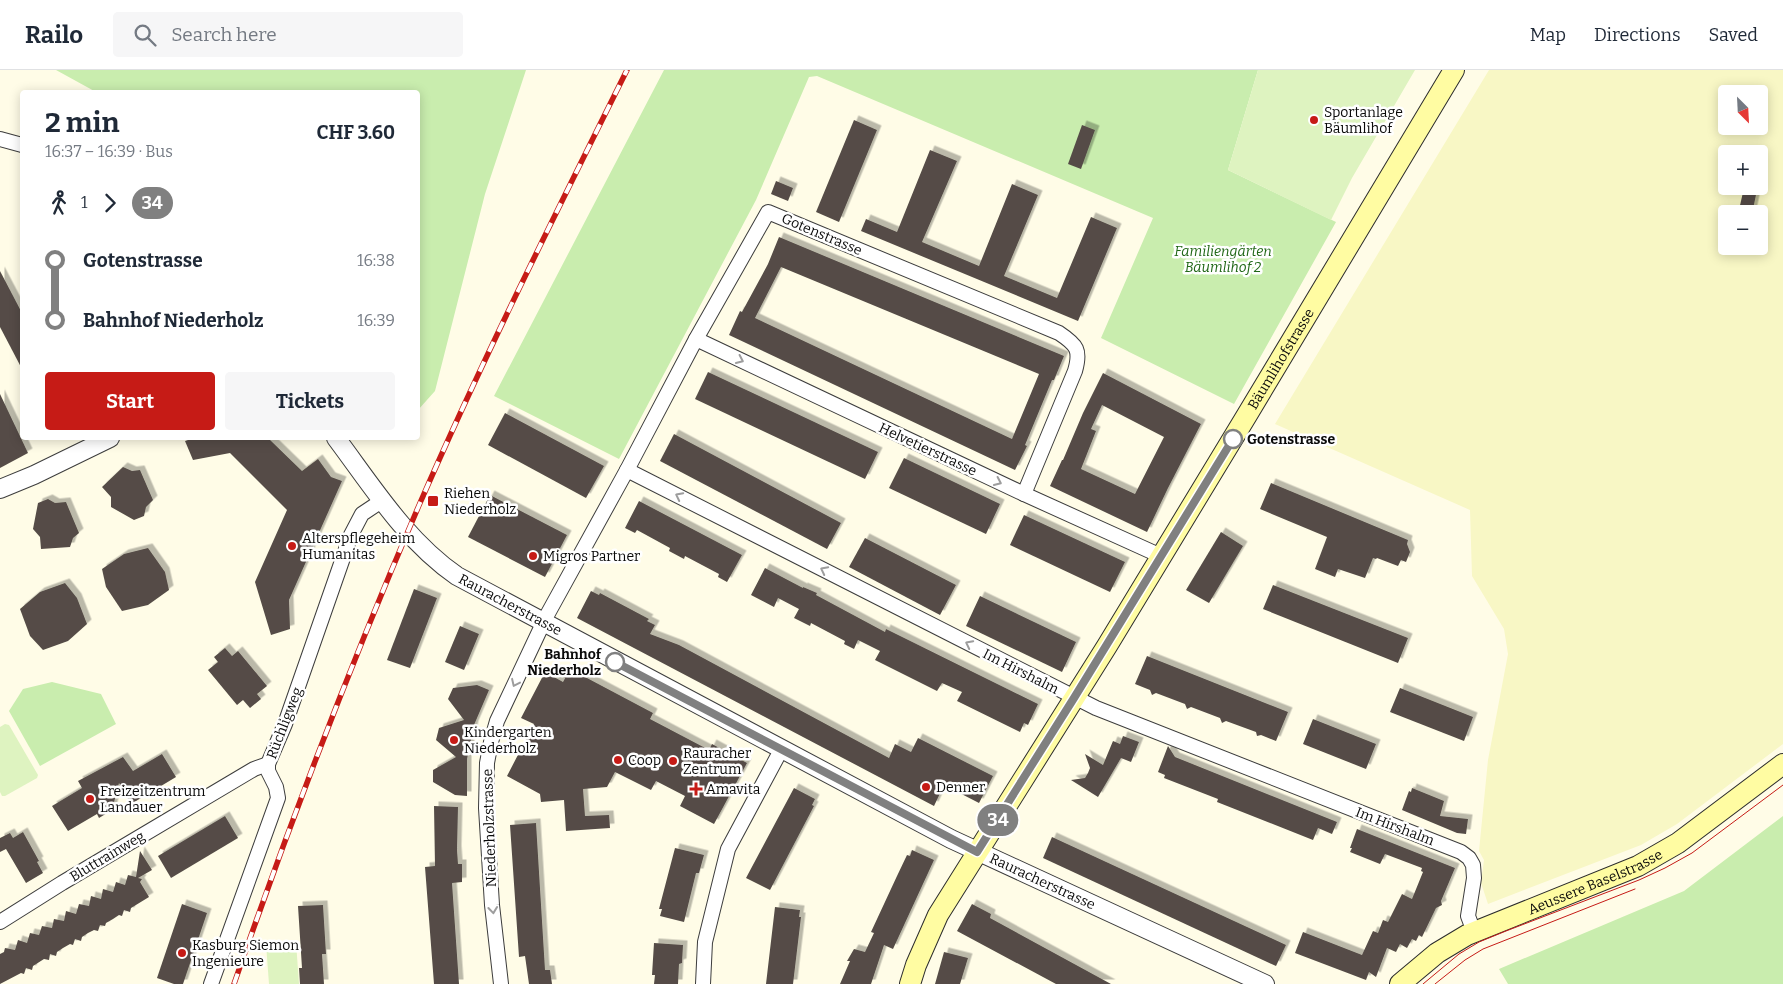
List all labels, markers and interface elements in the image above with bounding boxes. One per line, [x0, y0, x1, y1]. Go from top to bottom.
search box [113, 12, 463, 57]
text: Railo [25, 21, 83, 49]
icon: search [131, 21, 159, 49]
text: Search here [171, 23, 277, 46]
text: Map [1530, 24, 1566, 46]
text: Directions [1594, 24, 1681, 46]
text: Saved [1709, 24, 1758, 46]
north arrow [1718, 85, 1768, 135]
map controls [1718, 85, 1768, 255]
place label: Sportanlage Bäumlihof [1324, 104, 1403, 137]
text: 2 min [45, 106, 119, 139]
marker: Sportanlage Bäumlihof [1308, 114, 1320, 126]
text: CHF 3.60 [316, 121, 395, 144]
text: 16:37 – 16:39 · Bus [45, 142, 173, 161]
button: + [1718, 145, 1768, 195]
icon: walk [45, 189, 73, 217]
icon: forward [96, 189, 124, 217]
text: 34 [142, 192, 163, 214]
text: 1 [81, 193, 88, 212]
button: − [1718, 205, 1768, 255]
street label: Gotenstrasse [779, 210, 865, 259]
park label: Familiengärten Bäumlihof 2 [1174, 243, 1272, 276]
text: Gotenstrasse [83, 249, 203, 272]
text: 16:38 [357, 251, 395, 270]
street label: Bäumlihofstrasse [1244, 305, 1318, 412]
text: Bahnhof Niederholz [83, 309, 264, 332]
text: 16:39 [357, 311, 395, 330]
one-way arrow [735, 353, 744, 364]
button: Start [45, 372, 215, 430]
button: Tickets [225, 372, 395, 430]
street label: Helvetierstrasse [876, 419, 980, 480]
marker: Gotenstrasse [1223, 429, 1243, 449]
place label: Gotenstrasse [1247, 431, 1335, 448]
one-way arrow [992, 476, 1001, 486]
place label: Riehen Niederholz [444, 485, 517, 518]
one-way arrow [675, 492, 684, 502]
marker: Riehen Niederholz [426, 494, 440, 508]
place label: Alterspflegeheim Humanitas [302, 530, 416, 563]
marker: Alterspflegeheim Humanitas [286, 540, 298, 552]
place label: Migros Partner [543, 548, 640, 565]
marker: Migros Partner [527, 550, 539, 562]
one-way arrow [820, 566, 829, 576]
street label: Rauracherstrasse [456, 571, 565, 639]
one-way arrow [965, 640, 974, 650]
street label: Im Hirshalm [980, 645, 1062, 698]
place label: Bahnhof Niederholz [527, 646, 602, 679]
marker: Bahnhof Niederholz [605, 652, 625, 672]
one-way arrow [510, 678, 521, 687]
street label: Rüchligweg [263, 685, 306, 762]
place label: Kindergarten Niederholz [464, 724, 552, 757]
marker: Kindergarten Niederholz [448, 734, 460, 746]
place label: Rauracher Zentrum [683, 745, 751, 778]
place label: Coop [628, 752, 661, 769]
marker: Coop [612, 754, 624, 766]
marker: Rauracher Zentrum [667, 755, 679, 767]
street label: Niederholzstrasse [479, 769, 500, 887]
place label: Denner [936, 779, 985, 796]
place label: Amavita [706, 781, 761, 798]
marker: Denner [920, 781, 932, 793]
place label: Freizeitzentrum Landauer [100, 783, 206, 816]
marker: Amavita [690, 783, 702, 795]
marker: Freizeitzentrum Landauer [84, 793, 96, 805]
line badge: 34 [976, 804, 1020, 836]
street label: Im Hirshalm [1353, 804, 1437, 849]
text: 34 [987, 809, 1009, 831]
street label: Bluttrainweg [67, 827, 148, 885]
street label: Aeussere Baselstrasse [1526, 846, 1666, 918]
street label: Rauracherstrasse [987, 850, 1098, 913]
one-way arrow [487, 906, 498, 914]
place label: Kasburg Siemon Ingenieure [192, 937, 299, 970]
marker: Kasburg Siemon Ingenieure [176, 947, 188, 959]

